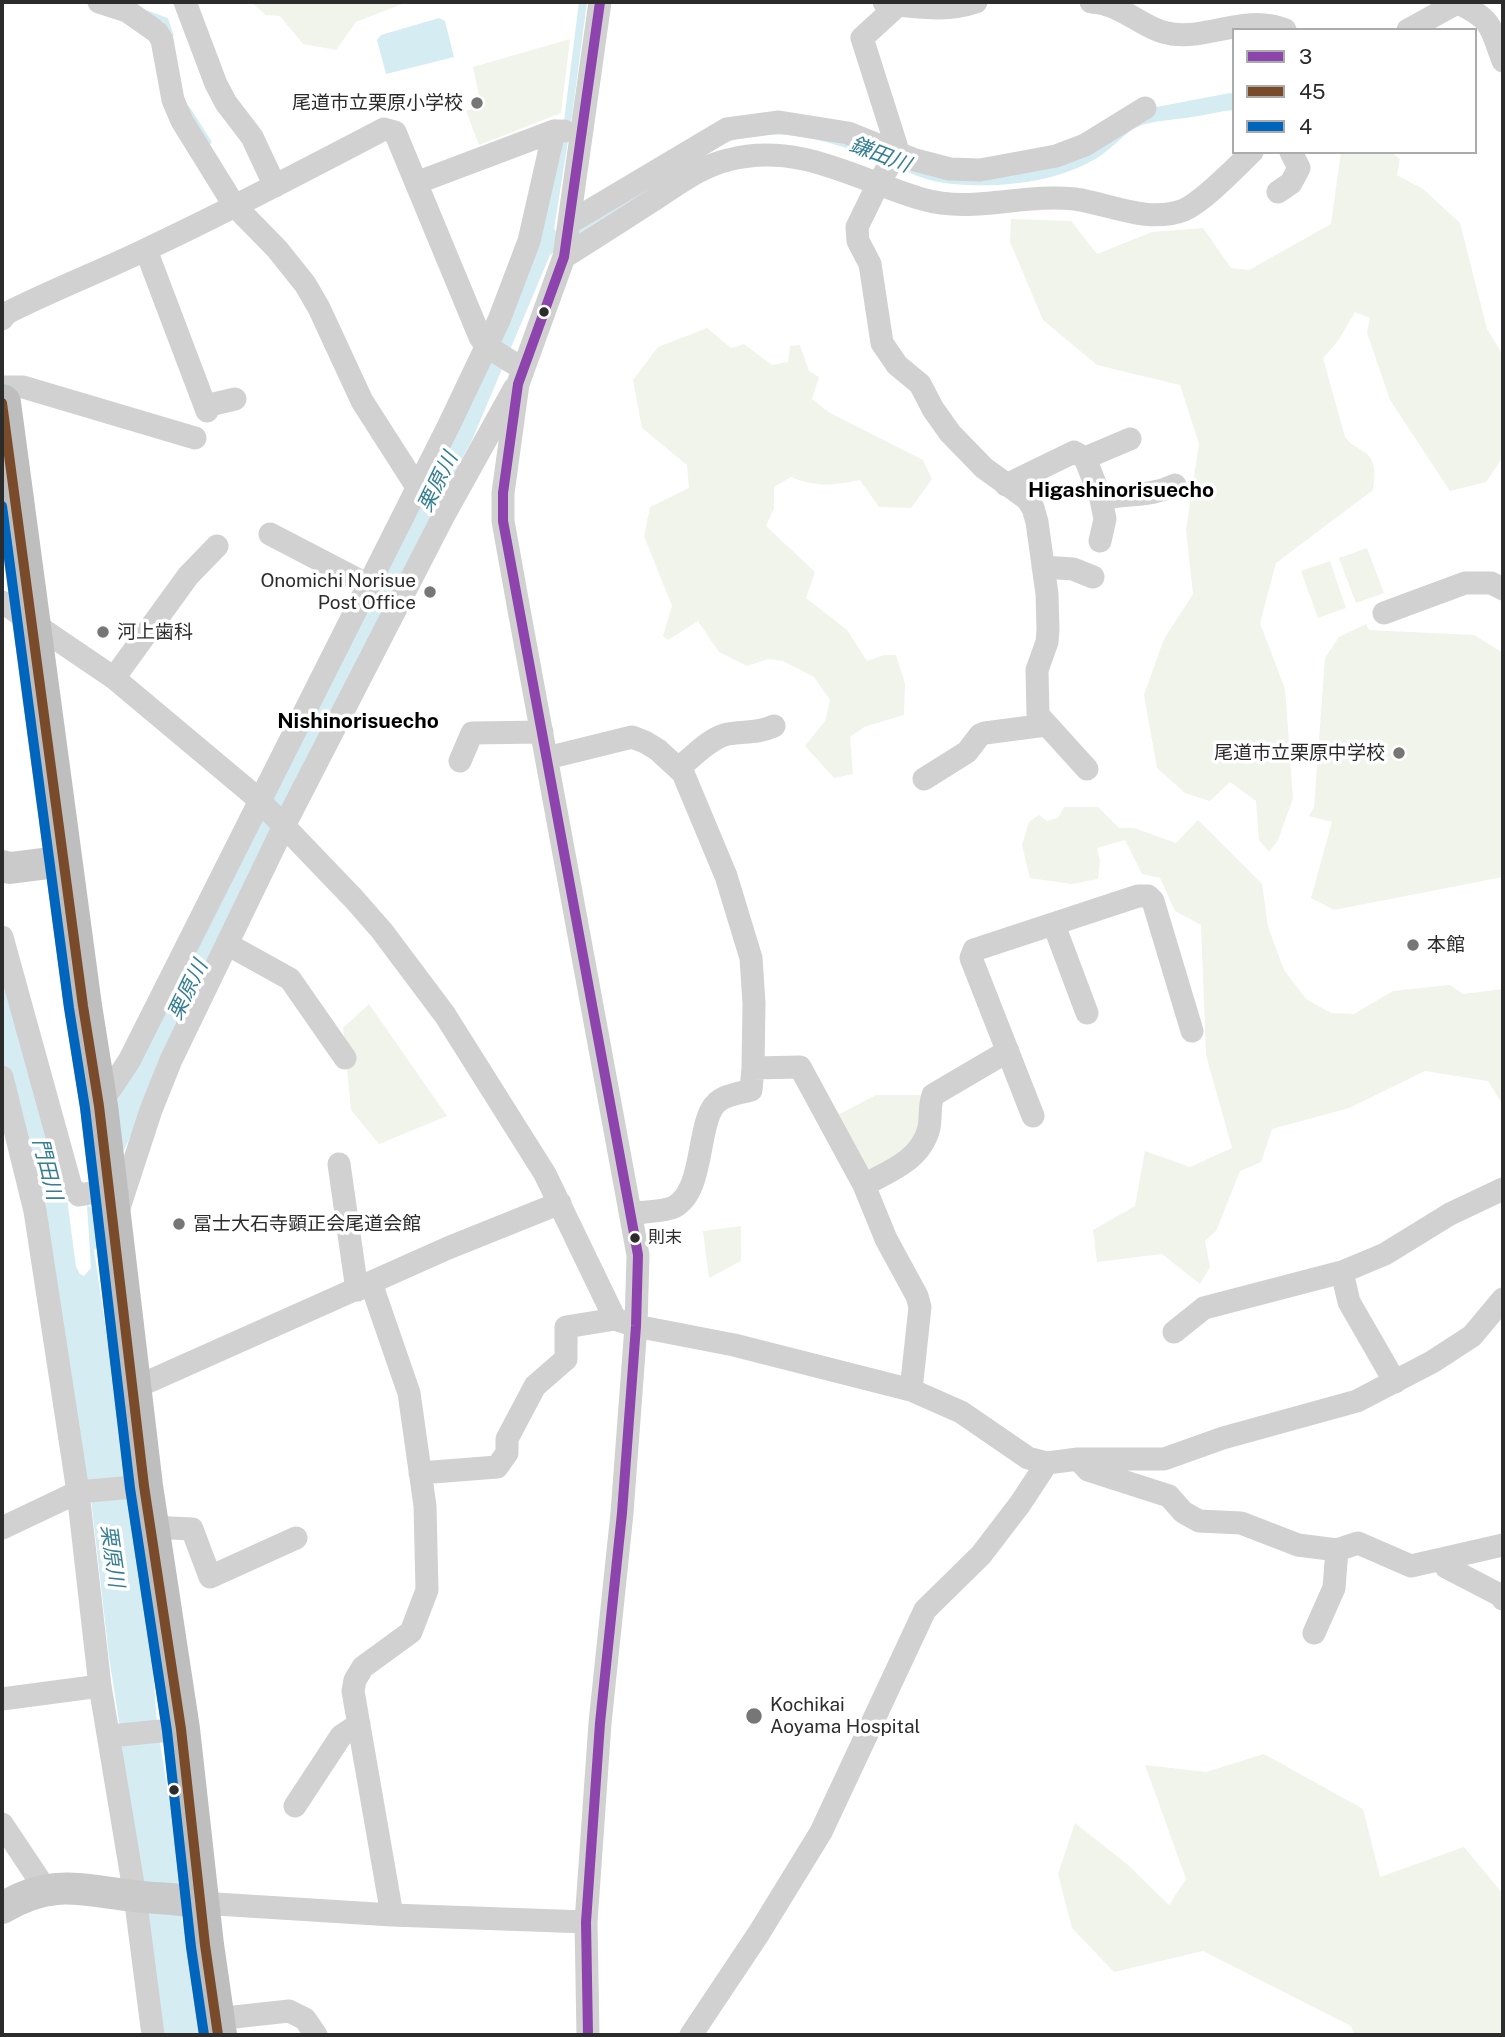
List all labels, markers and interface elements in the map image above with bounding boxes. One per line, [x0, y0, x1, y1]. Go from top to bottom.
legend [1232, 28, 1477, 154]
text: 3 [1299, 44, 1312, 69]
text: 45 [1299, 79, 1325, 104]
place label: 尾道市立栗原小学校 [292, 92, 463, 114]
marker: 尾道市立栗原小学校 [469, 95, 485, 111]
text: 4 [1299, 114, 1312, 139]
water label: 鎌田川 [846, 132, 914, 178]
unlabelled marker [537, 305, 551, 319]
water label: 栗原川 [413, 448, 463, 516]
district label: Higashinorisuecho [1028, 478, 1214, 504]
place label: Onomichi Norisue Post Office [260, 570, 416, 614]
marker: Onomichi Norisue Post Office [422, 584, 438, 600]
place label: 河上歯科 [117, 621, 193, 643]
marker: 河上歯科 [95, 624, 111, 640]
district label: Nishinorisuecho [277, 709, 439, 735]
place label: 尾道市立栗原中学校 [1214, 742, 1385, 764]
marker: 尾道市立栗原中学校 [1391, 745, 1407, 761]
place label: 本館 [1427, 934, 1465, 956]
marker: 本館 [1405, 937, 1421, 953]
water label: 栗原川 [163, 956, 213, 1024]
water label: 門田川 [27, 1135, 67, 1203]
place label: 冨士大石寺顕正会尾道会館 [193, 1213, 421, 1235]
marker: 冨士大石寺顕正会尾道会館 [171, 1216, 187, 1232]
place label: 則末 [648, 1228, 682, 1248]
marker: 則末 [628, 1231, 642, 1245]
water label: 栗原川 [95, 1523, 129, 1589]
place label: Kochikai Aoyama Hospital [770, 1694, 920, 1738]
marker: Kochikai Aoyama Hospital [744, 1706, 764, 1726]
unlabelled marker [167, 1783, 181, 1797]

